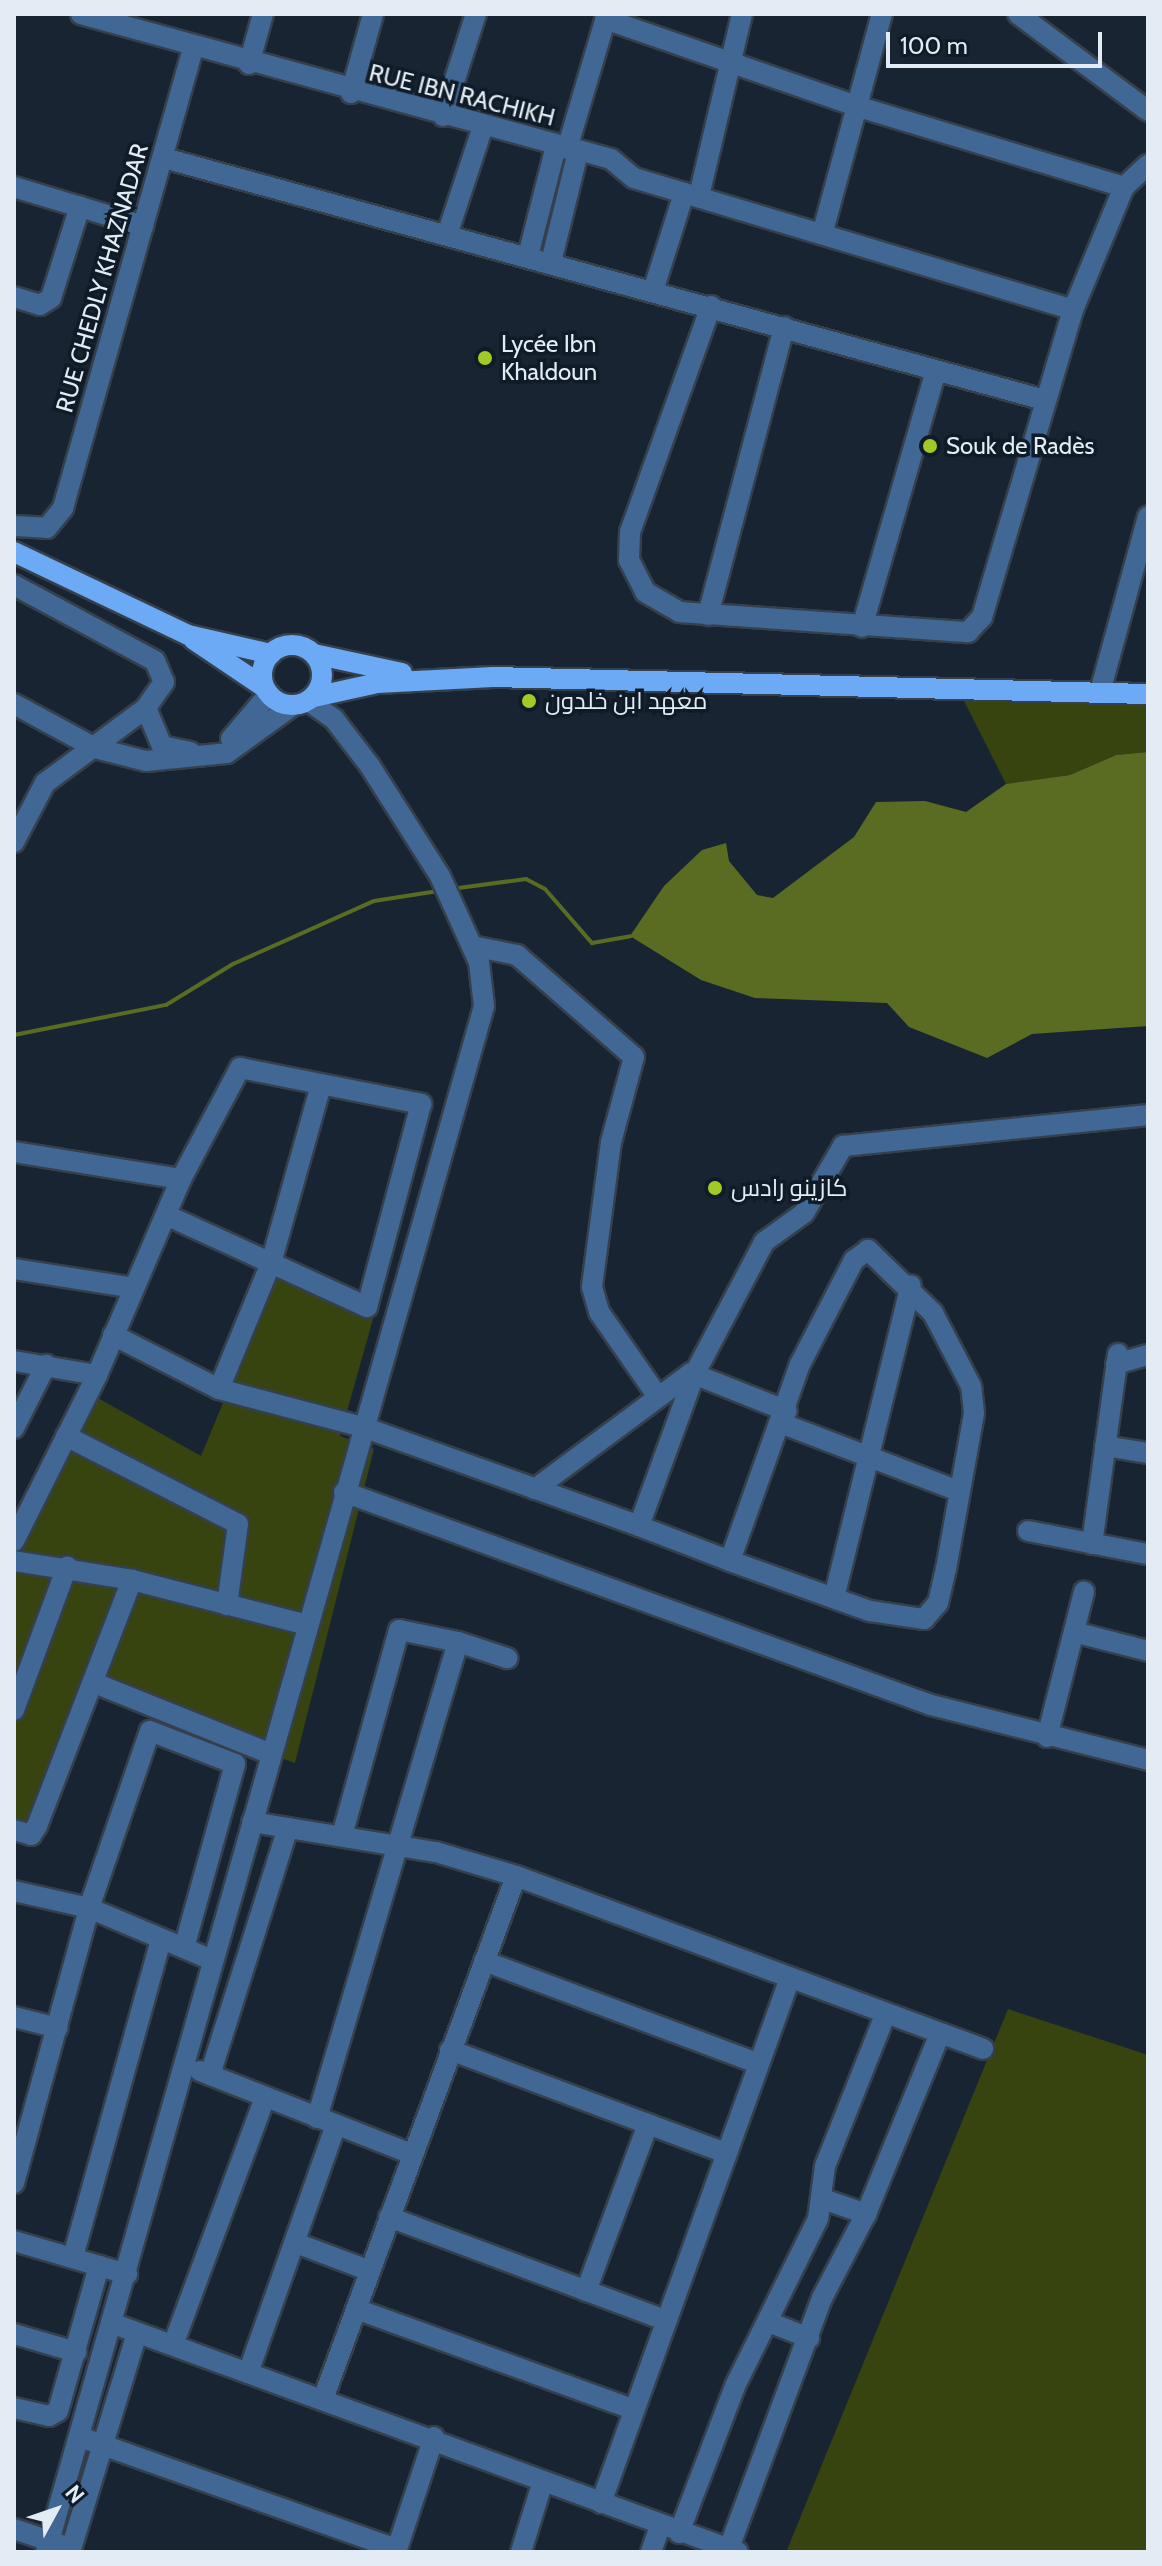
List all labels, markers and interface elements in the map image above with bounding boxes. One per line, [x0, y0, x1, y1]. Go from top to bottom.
scale bar [890, 16, 1106, 66]
text: 100 m [900, 31, 968, 60]
street label: RUE IBN RACHIKH [366, 58, 558, 132]
street label: RUE CHEDLY KHAZNADAR [50, 140, 154, 416]
place label: Lycée Ibn Khaldoun [501, 330, 597, 386]
marker: Lycée Ibn Khaldoun [476, 349, 494, 367]
place label: Souk de Radès [946, 432, 1094, 460]
marker: Souk de Radès [921, 437, 939, 455]
place label: معهد ابن خلدون [545, 687, 707, 715]
marker: معهد ابن خلدون [520, 692, 538, 710]
place label: كازينو رادس [731, 1174, 847, 1202]
marker: كازينو رادس [706, 1179, 724, 1197]
north arrow [16, 2470, 96, 2550]
text: N [59, 2480, 90, 2509]

